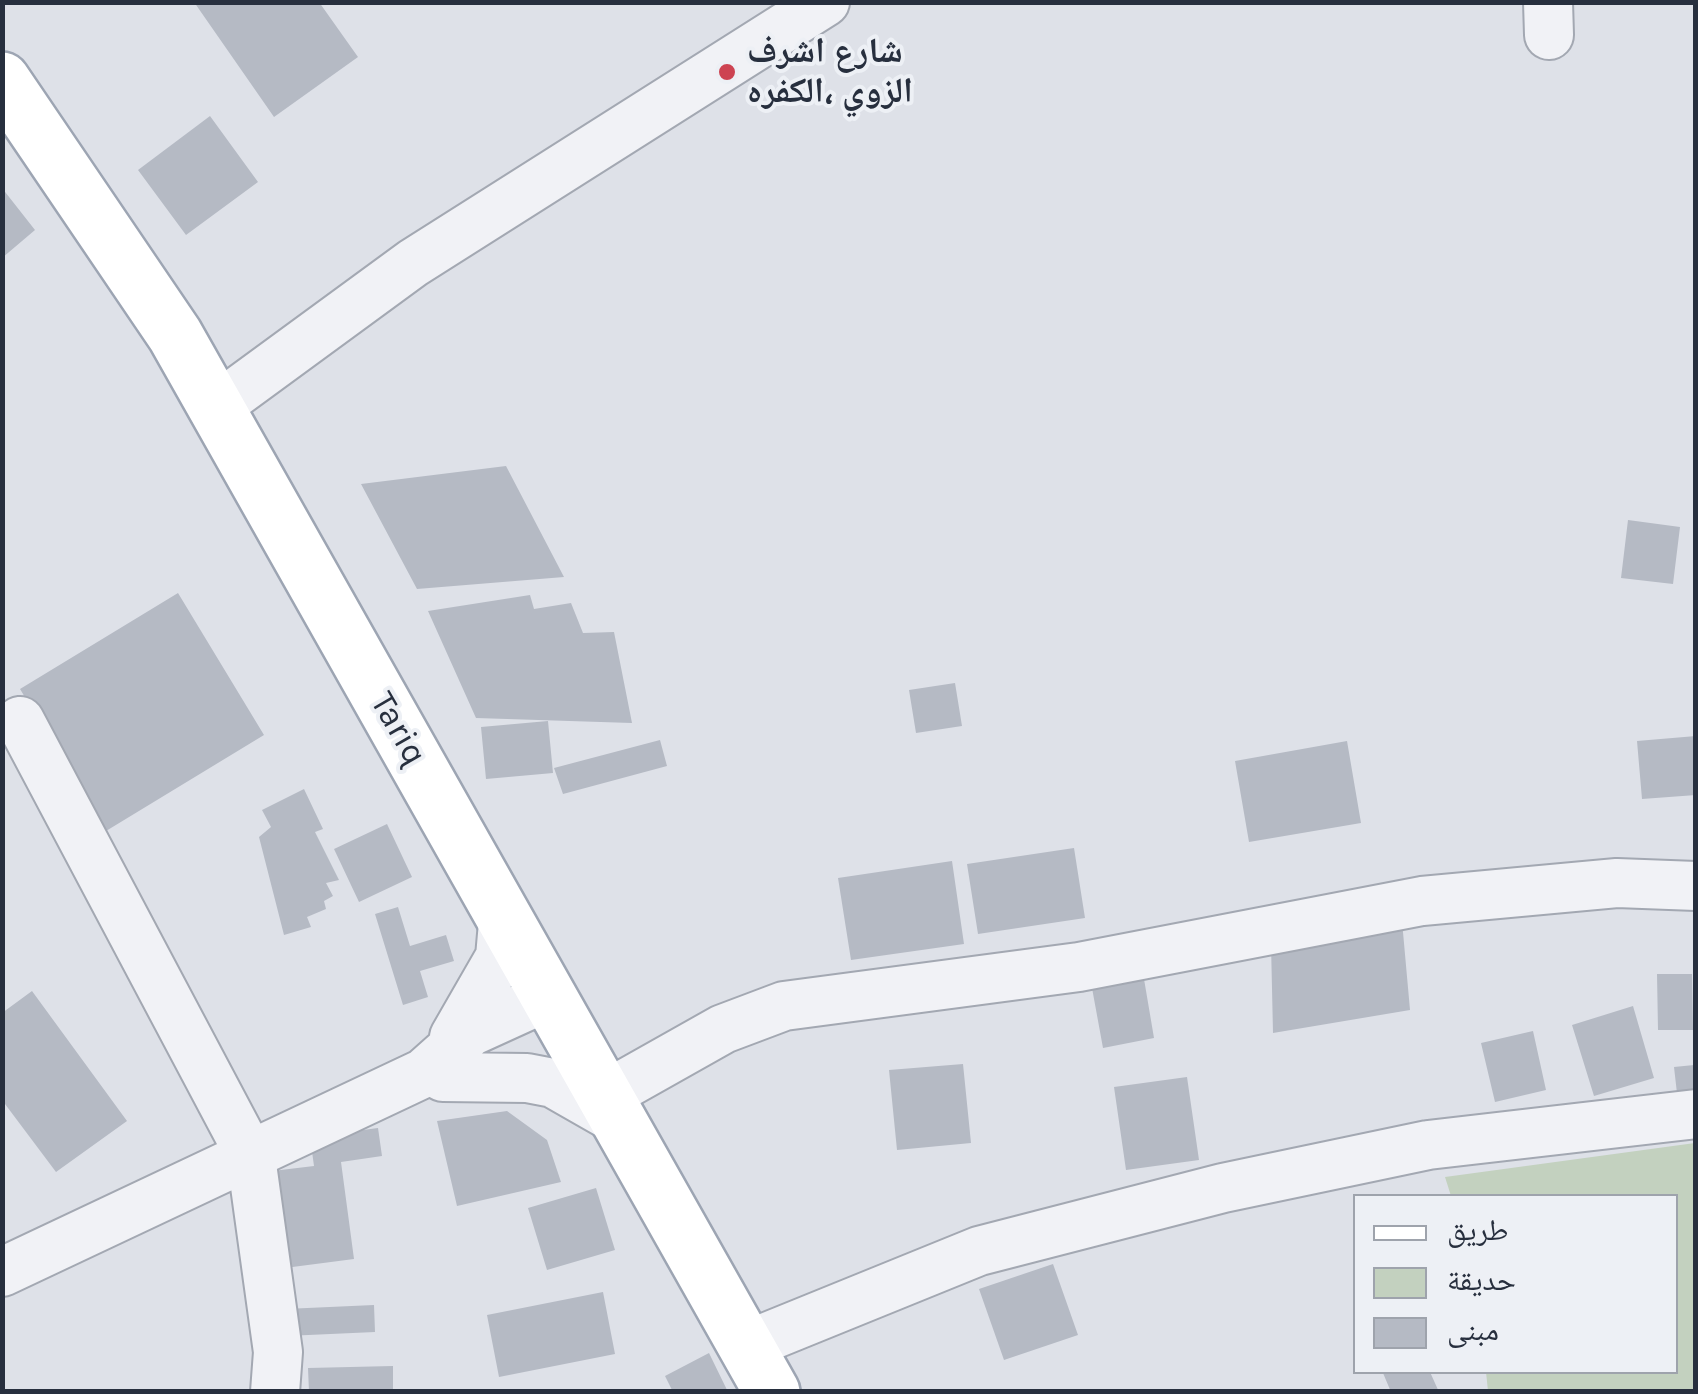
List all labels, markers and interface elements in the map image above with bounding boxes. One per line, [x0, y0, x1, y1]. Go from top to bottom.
place label: شارع اشرف الزوي ،الكفره [747, 31, 913, 113]
marker: شارع اشرف الزوي ،الكفره [716, 61, 738, 83]
street label: Tariq [360, 685, 436, 773]
legend [1353, 1194, 1678, 1374]
text: طريق [1447, 1212, 1508, 1248]
text: حديقة [1447, 1262, 1516, 1298]
text: مبنى [1447, 1312, 1499, 1348]

